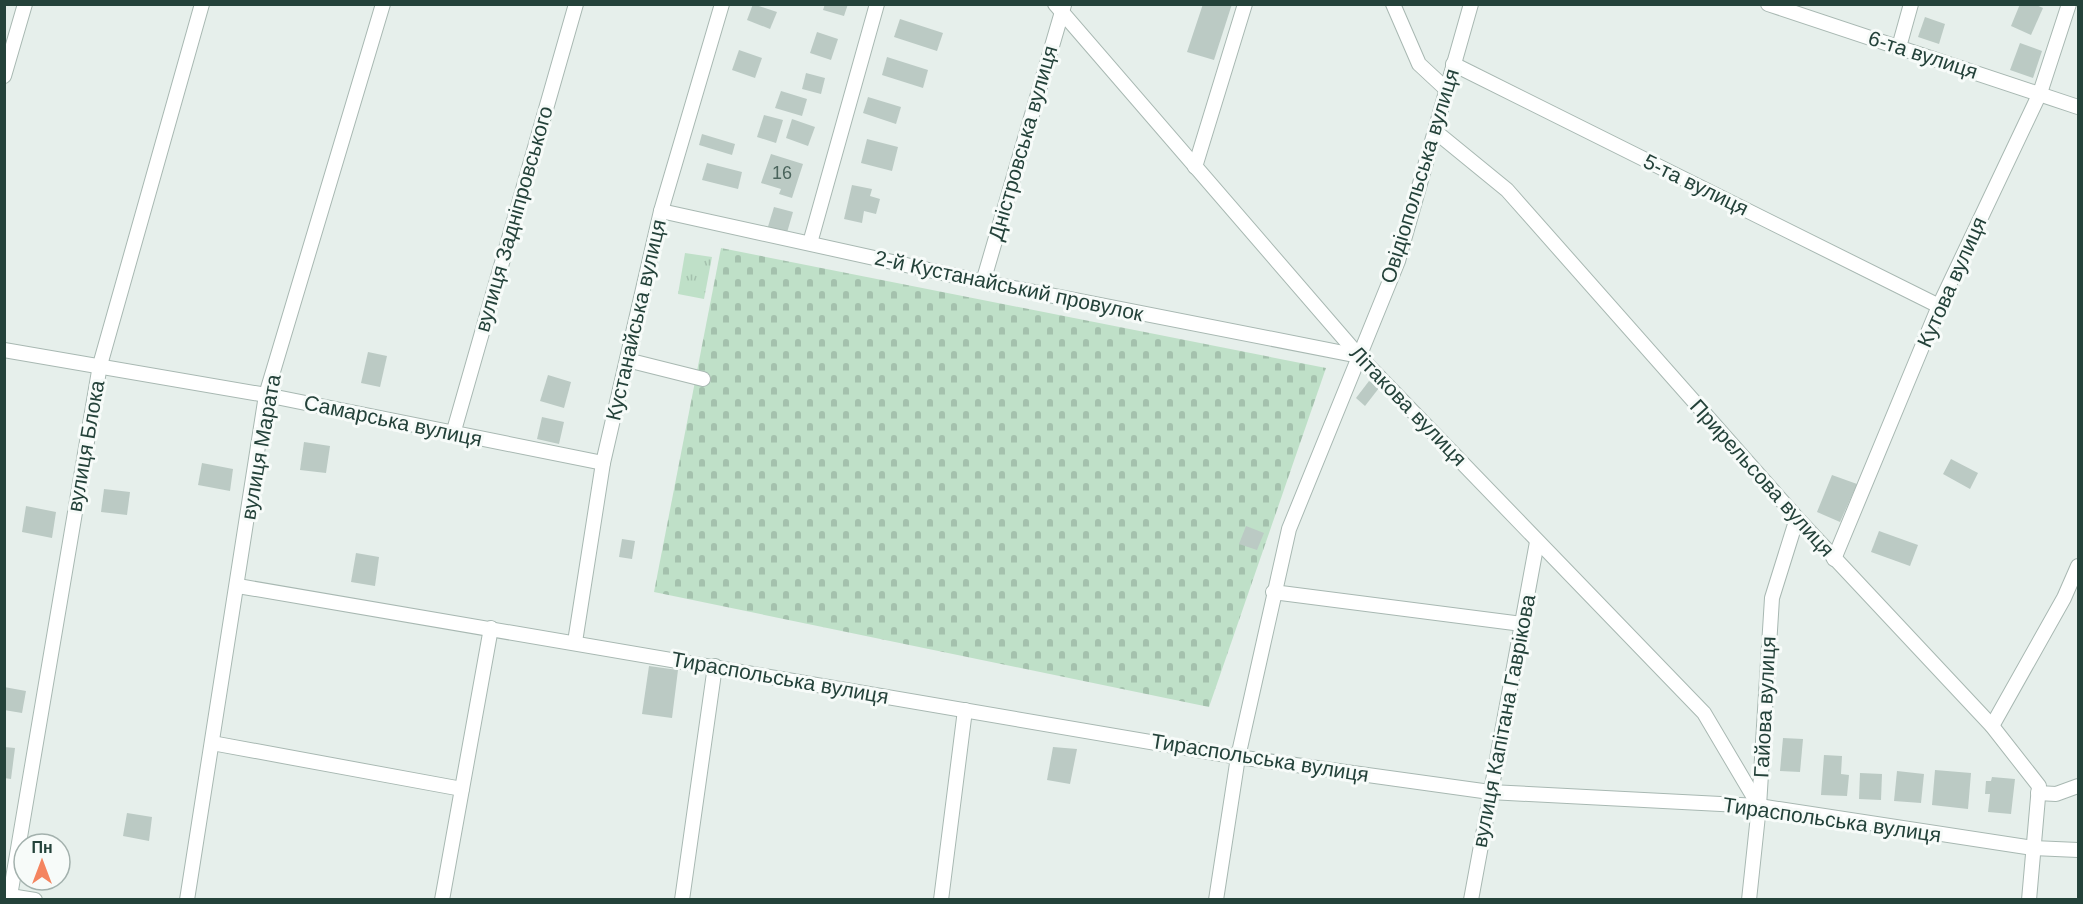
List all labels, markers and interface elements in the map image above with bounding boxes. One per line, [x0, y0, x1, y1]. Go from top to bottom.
street label: 6-та вулиця [1866, 26, 1981, 83]
street label: Дністровська вулиця [984, 43, 1061, 243]
street label: Овідіопольська вулиця [1376, 66, 1463, 286]
street label: вулиця Задніпровського [470, 103, 557, 334]
street label: 5-та вулиця [1640, 149, 1752, 220]
house number: 16 [772, 163, 792, 183]
street label: Кутова вулиця [1912, 213, 1991, 351]
street label: Кустанайська вулиця [601, 217, 670, 423]
street label: 2-й Кустанайський провулок [873, 246, 1146, 325]
street label: Літакова вулиця [1345, 341, 1471, 470]
street label: вулиця Марата [236, 372, 285, 521]
street label: вулиця Блока [63, 378, 108, 513]
street label: Самарська вулиця [302, 390, 484, 451]
street label: Прирельсова вулиця [1686, 394, 1839, 561]
street label: вулиця Капітана Гаврікова [1468, 592, 1539, 849]
street label: Гайова вулиця [1749, 636, 1780, 778]
street label: Тираспольська вулиця [670, 647, 890, 708]
street label: Тираспольська вулиця [1150, 729, 1371, 786]
street label: Тираспольська вулиця [1722, 793, 1943, 846]
north arrow [12, 832, 72, 892]
text: Пн [31, 839, 53, 856]

